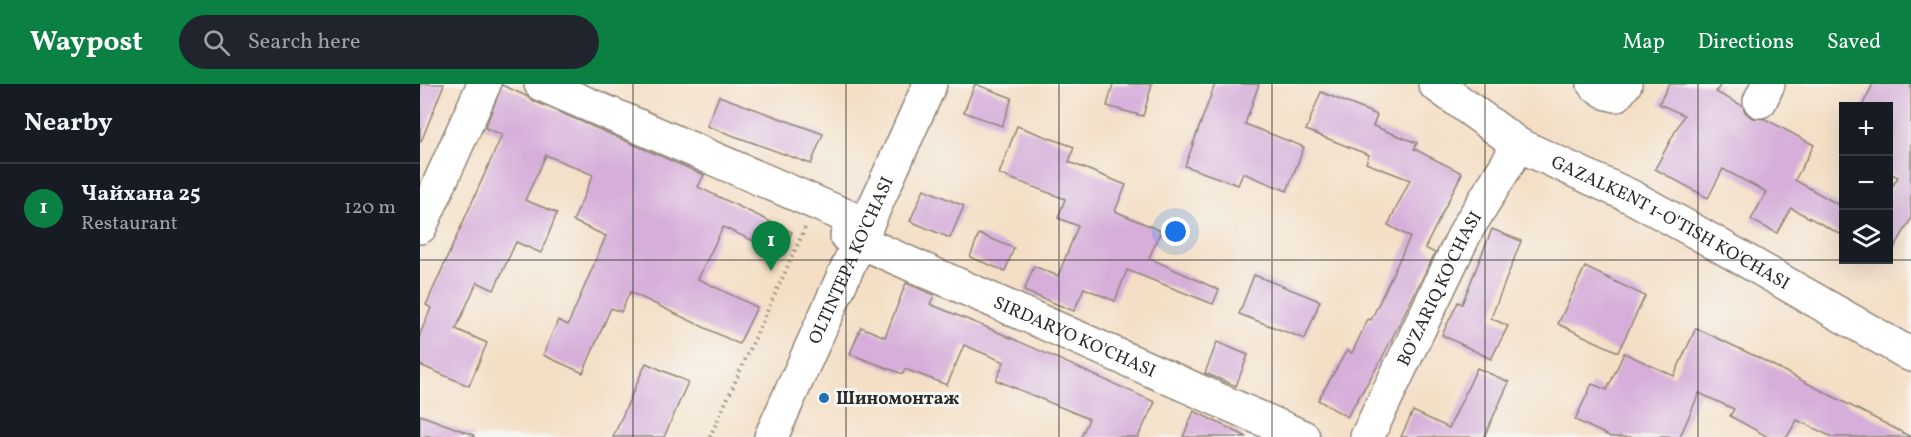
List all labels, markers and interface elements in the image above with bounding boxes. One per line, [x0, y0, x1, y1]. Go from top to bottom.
search box [179, 15, 599, 69]
text: Waypost [30, 23, 143, 62]
icon: search [200, 26, 233, 59]
text: Search here [248, 27, 360, 58]
text: Map [1623, 28, 1665, 57]
text: Directions [1698, 28, 1794, 57]
text: Saved [1827, 28, 1881, 57]
map controls [1839, 102, 1893, 264]
button: + [1839, 102, 1893, 156]
text: Nearby [24, 105, 113, 141]
street label: GAZALKENT 1-O'TISH KO'CHASI [1547, 150, 1794, 297]
button: − [1839, 156, 1893, 210]
street label: OLTINTEPA KO'CHASI [803, 173, 901, 349]
text: Чайхана 25 [81, 179, 201, 210]
text: 1 [39, 194, 48, 222]
text: 120 m [344, 194, 396, 222]
street label: BO'ZARIQ KO'CHASI [1392, 207, 1489, 371]
text: Restaurant [81, 210, 178, 238]
button: layers [1839, 210, 1893, 264]
your location [1161, 217, 1190, 246]
pin: 1 [752, 222, 790, 271]
street label: SIRDARYO KO'CHASI [989, 291, 1159, 385]
place label: Шиномонтаж [836, 387, 959, 412]
marker: Шиномонтаж [817, 391, 831, 405]

